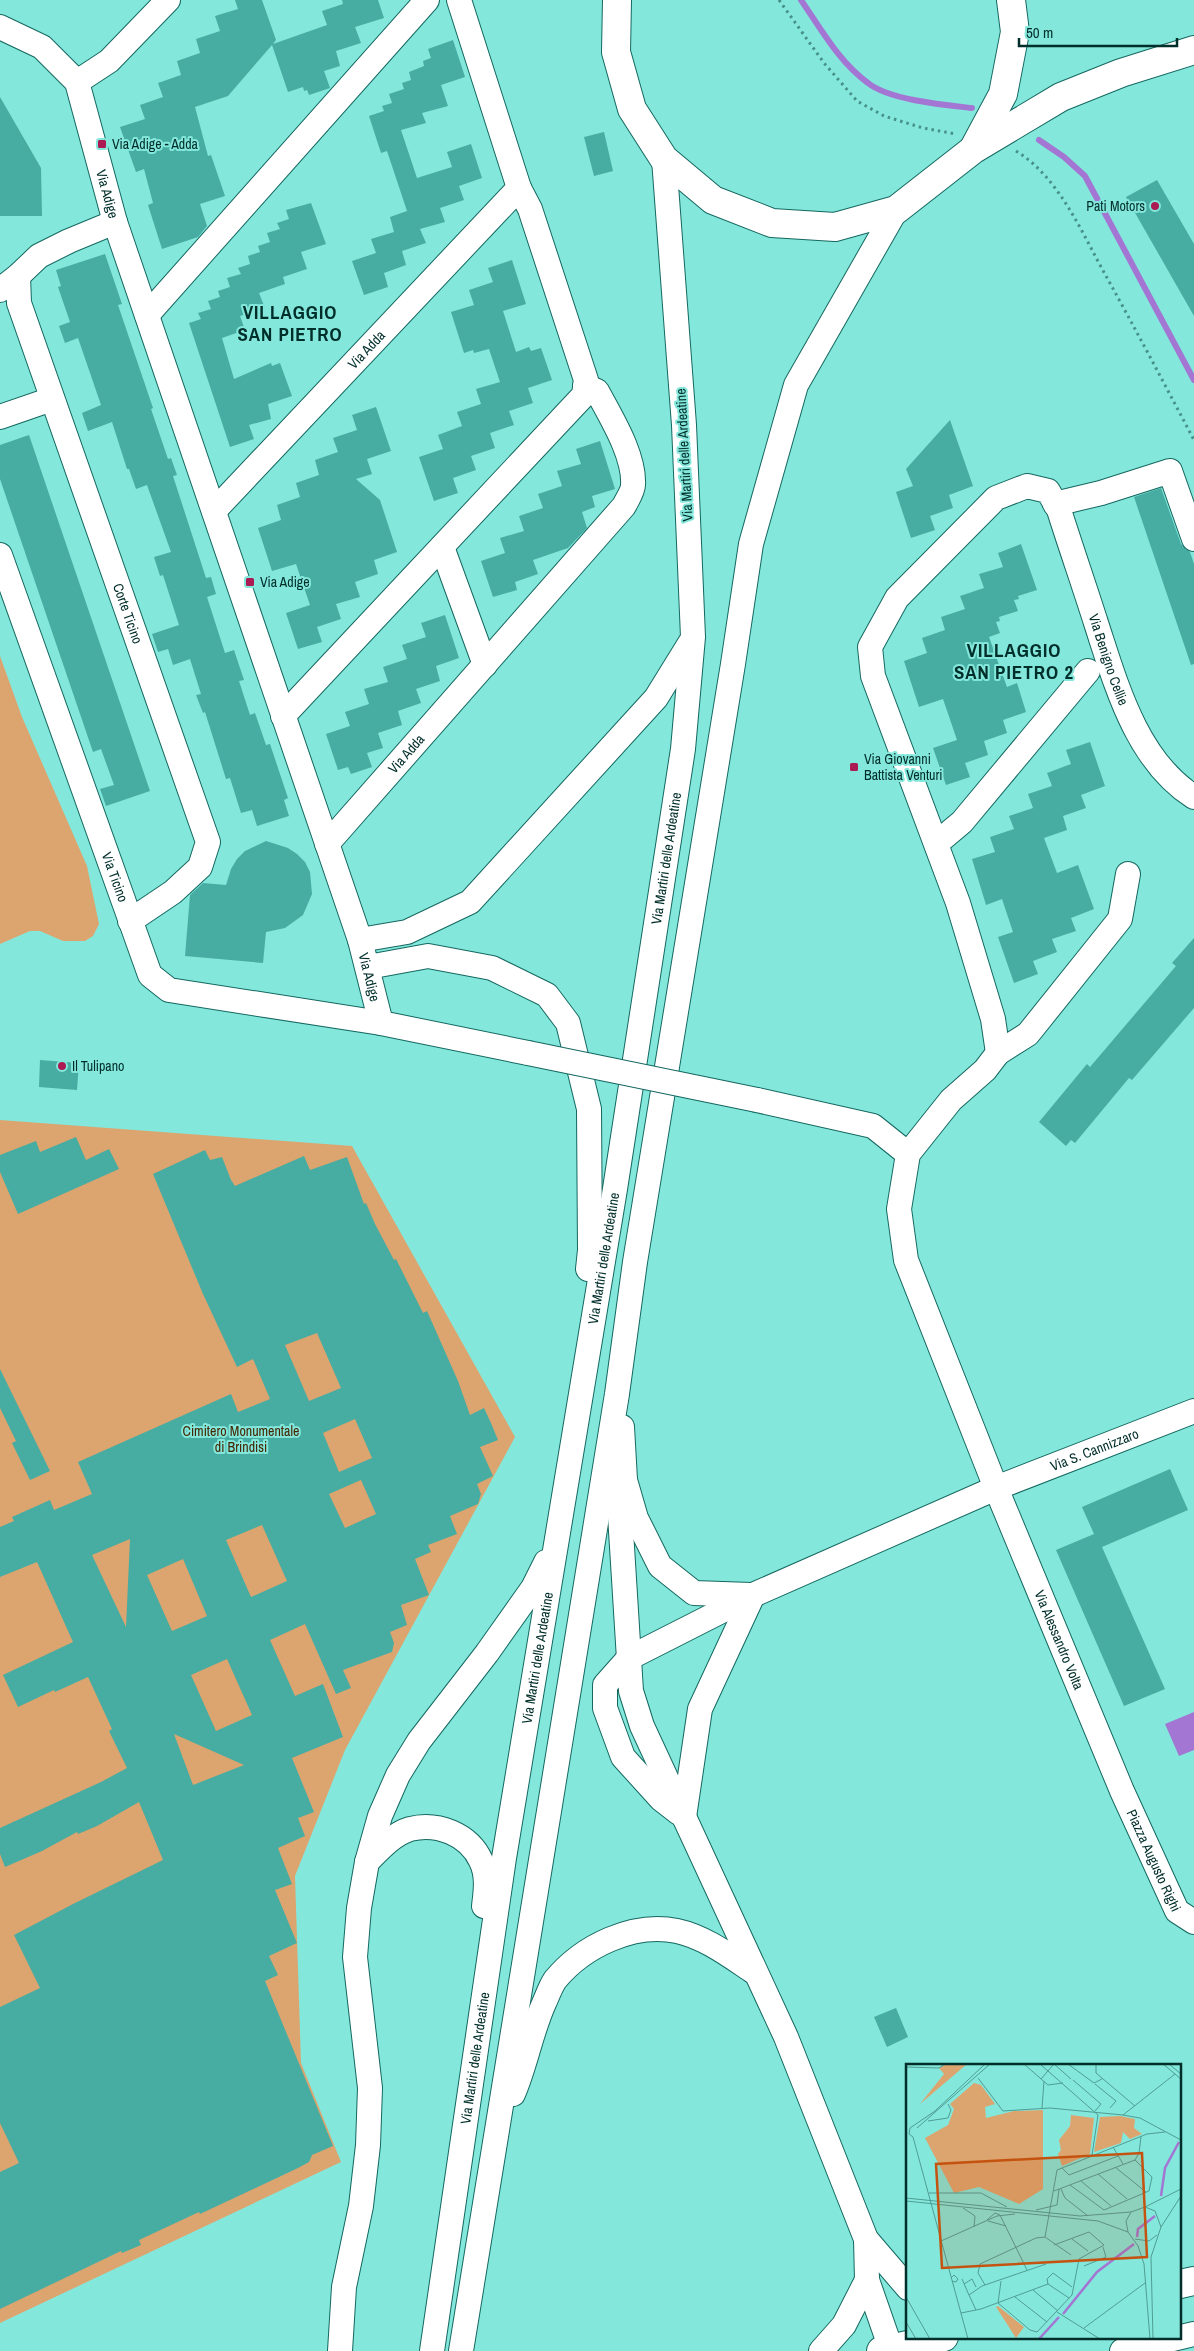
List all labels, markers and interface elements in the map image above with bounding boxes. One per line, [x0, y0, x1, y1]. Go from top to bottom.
scale bar [1019, 15, 1176, 47]
text: 50 m [1026, 22, 1053, 43]
place label: Via Adige - Adda [112, 135, 199, 153]
marker: Via Adige - Adda [96, 138, 108, 150]
street label: Via Adige [92, 168, 123, 220]
place label: Pati Motors [1086, 197, 1145, 215]
marker: Pati Motors [1149, 200, 1161, 212]
district label: VILLAGGIO SAN PIETRO [237, 299, 343, 347]
street label: Via Adda [344, 326, 389, 373]
street label: Via Martiri delle Ardeatine [672, 388, 696, 522]
place label: Via Adige [260, 573, 310, 591]
marker: Via Adige [244, 576, 256, 588]
street label: Corte Ticino [109, 581, 147, 646]
street label: Via Benigno Cellie [1085, 611, 1133, 708]
district label: VILLAGGIO SAN PIETRO 2 [954, 637, 1074, 685]
street label: Via Adda [384, 730, 429, 777]
place label: Via Giovanni Battista Venturi [864, 750, 943, 784]
marker: Via Giovanni Battista Venturi [848, 761, 860, 773]
street label: Via Martiri delle Ardeatine [647, 791, 685, 926]
street label: Via Ticino [98, 850, 132, 904]
street label: Via Adige [355, 951, 384, 1003]
place label: Il Tulipano [72, 1057, 124, 1075]
marker: Il Tulipano [56, 1060, 68, 1072]
street label: Via Martiri delle Ardeatine [584, 1191, 623, 1326]
park label: Cimitero Monumentale di Brindisi [183, 1422, 299, 1456]
street label: Via S. Cannizzaro [1048, 1424, 1141, 1475]
street label: Via Alessandro Volta [1030, 1587, 1088, 1693]
street label: Via Martiri delle Ardeatine [517, 1591, 557, 1725]
street label: Piazza Augusto Righi [1123, 1806, 1185, 1914]
street label: Via Martiri delle Ardeatine [456, 1991, 493, 2125]
inset map [906, 2064, 1182, 2338]

